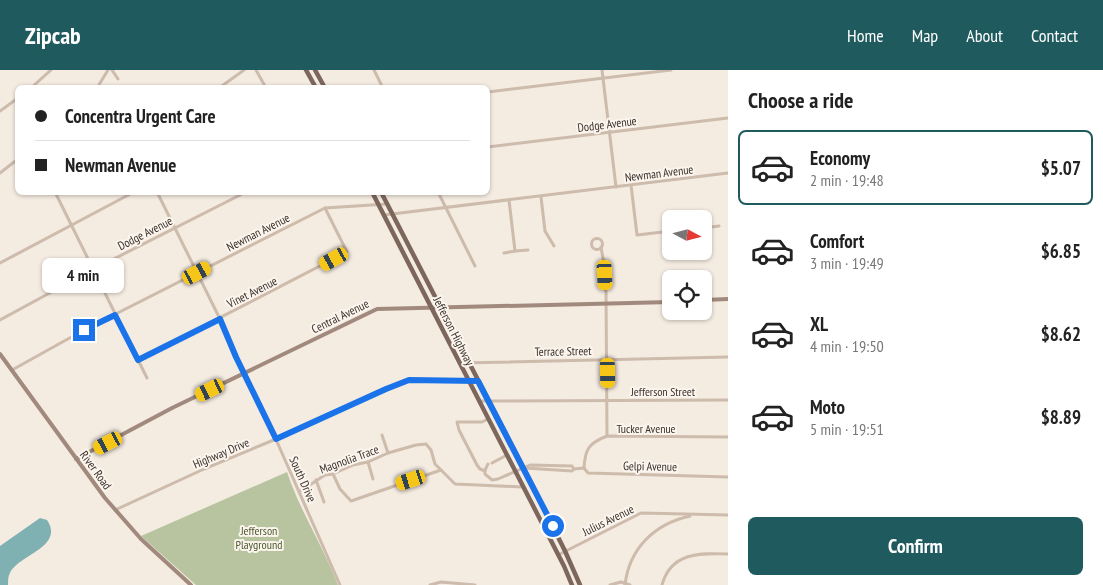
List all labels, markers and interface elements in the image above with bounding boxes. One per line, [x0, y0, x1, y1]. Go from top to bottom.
text: Zipcab [25, 20, 81, 51]
text: Home [847, 24, 884, 47]
text: Map [912, 24, 938, 47]
text: About [966, 24, 1003, 47]
text: Contact [1031, 24, 1078, 47]
text: Choose a ride [748, 86, 853, 114]
text: Concentra Urgent Care [65, 104, 216, 128]
street label: Dodge Avenue [577, 113, 637, 135]
icon: car [750, 145, 795, 190]
text: Economy [810, 146, 870, 170]
text: Newman Avenue [65, 153, 176, 177]
text: $5.07 [1041, 156, 1081, 180]
street label: Newman Avenue [624, 161, 694, 185]
text: 2 min · 19:48 [810, 170, 884, 190]
street label: Newman Avenue [224, 210, 292, 254]
north arrow [662, 210, 712, 260]
map controls [662, 210, 712, 320]
street label: Dodge Avenue [115, 213, 175, 253]
icon: car [750, 228, 795, 273]
text: Comfort [810, 229, 864, 253]
text: $6.85 [1041, 239, 1081, 263]
car [317, 245, 350, 273]
text: 3 min · 19:49 [810, 253, 884, 273]
callout: 4 min [43, 258, 125, 292]
car [180, 259, 213, 287]
car [596, 260, 613, 290]
text: 4 min [67, 265, 99, 285]
button: locate [662, 270, 712, 320]
street label: Vinet Avenue [224, 273, 280, 311]
street label: Jefferson Highway [430, 293, 478, 368]
street label: Central Avenue [309, 296, 371, 336]
icon: car [750, 311, 795, 356]
text: XL [810, 312, 828, 336]
route end [73, 319, 95, 341]
text: $8.62 [1041, 322, 1081, 346]
text: 4 min · 19:50 [810, 336, 884, 356]
street label: Terrace Street [534, 343, 592, 359]
car [600, 358, 615, 388]
car [193, 377, 226, 403]
street label: Jefferson Street [630, 384, 696, 399]
icon: car [750, 394, 795, 439]
text: Moto [810, 395, 845, 419]
text: $8.89 [1041, 405, 1081, 429]
text: 5 min · 19:51 [810, 419, 884, 439]
street label: Tucker Avenue [616, 421, 676, 436]
car [91, 430, 124, 456]
street label: Highway Drive [190, 434, 252, 472]
street label: Magnolia Trace [317, 441, 381, 477]
street label: River Road [77, 448, 115, 492]
street label: South Drive [286, 454, 320, 504]
street label: Gelpi Avenue [623, 458, 677, 474]
car [394, 468, 427, 492]
street label: Julius Avenue [579, 501, 636, 539]
route start [542, 515, 564, 537]
button: Confirm [748, 517, 1083, 575]
park label: Jefferson Playground [236, 523, 282, 552]

